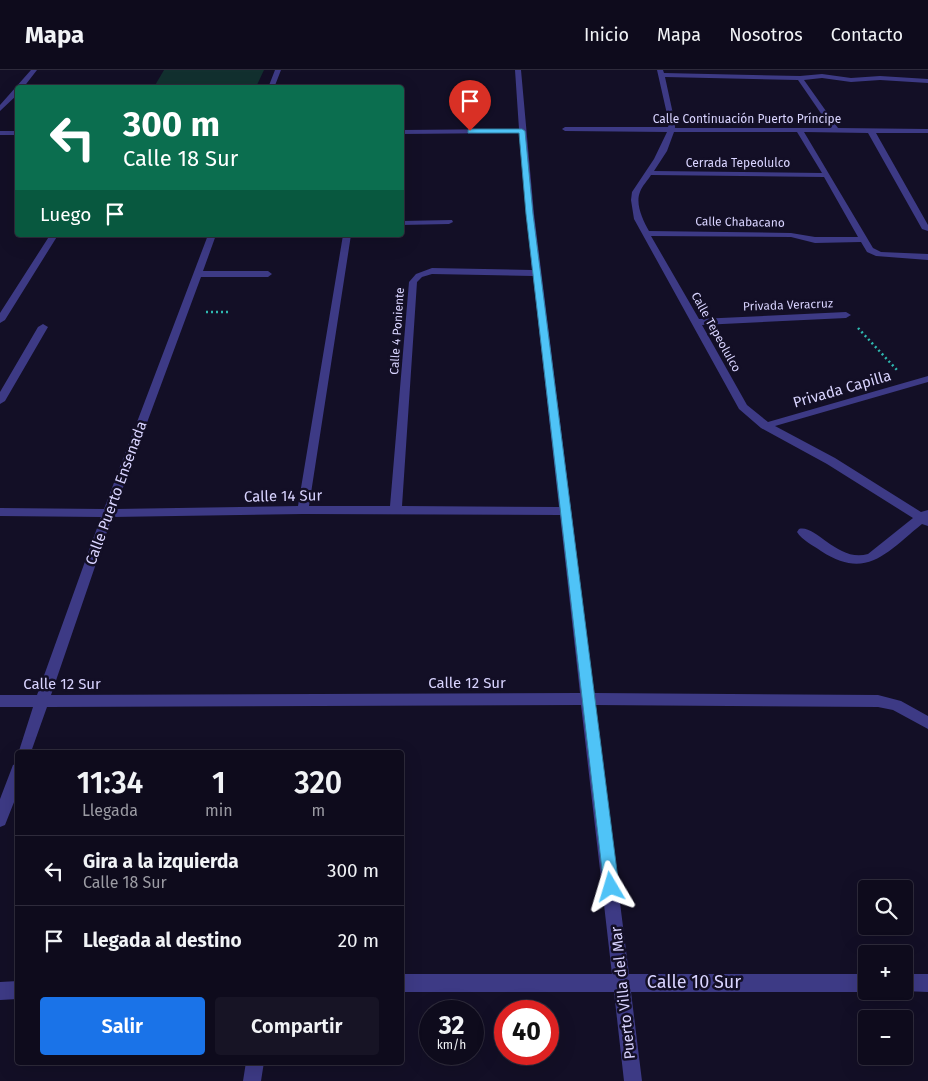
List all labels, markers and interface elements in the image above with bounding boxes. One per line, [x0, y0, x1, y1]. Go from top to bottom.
text: Mapa [25, 21, 84, 49]
text: Inicio [584, 24, 629, 46]
text: Mapa [657, 24, 701, 46]
text: Nosotros [729, 24, 803, 46]
text: Contacto [831, 24, 903, 46]
pin [449, 80, 491, 131]
icon: arrive [456, 87, 484, 115]
text: 300 m [123, 103, 220, 145]
icon: left [40, 105, 105, 170]
street label: Calle Continuación Puerto Príncipe [653, 112, 841, 126]
text: Calle 18 Sur [123, 145, 238, 172]
street label: Cerrada Tepeolulco [686, 156, 790, 170]
icon: arrive [101, 200, 129, 228]
text: Luego [40, 203, 91, 226]
street label: Calle Chabacano [695, 214, 785, 230]
street label: Calle 4 Poniente [387, 287, 407, 375]
street label: Calle Tepeolulco [688, 290, 744, 374]
street label: Privada Veracruz [743, 296, 833, 314]
street label: Privada Capilla [791, 366, 893, 412]
street label: Calle Puerto Ensenada [82, 419, 150, 567]
street label: Calle 14 Sur [244, 486, 322, 506]
street label: Calle 12 Sur [428, 674, 506, 692]
street label: Calle 12 Sur [23, 675, 101, 693]
text: 11:34 [77, 765, 143, 801]
text: 1 [212, 765, 226, 801]
text: 320 [294, 765, 342, 801]
text: Llegada [82, 801, 138, 820]
text: min [205, 801, 233, 820]
text: m [311, 801, 325, 820]
text: Gira a la izquierda [83, 850, 239, 873]
icon: left [40, 857, 68, 885]
text: 300 m [327, 859, 379, 882]
position arrow [584, 860, 636, 912]
text: Calle 18 Sur [83, 873, 167, 892]
map controls [858, 880, 913, 1065]
button: search [858, 880, 913, 935]
street label: Puerto Villa del Mar [607, 925, 639, 1060]
icon: arrive [40, 927, 68, 955]
text: Llegada al destino [83, 929, 242, 952]
text: 20 m [338, 929, 379, 952]
button: + [858, 945, 913, 1000]
street label: Calle 10 Sur [647, 971, 741, 993]
button: Salir [40, 997, 205, 1055]
button: Compartir [215, 997, 379, 1055]
speed limit sign: 40 [494, 1000, 559, 1065]
button: − [858, 1010, 913, 1065]
text: 32 [439, 1011, 464, 1041]
text: km/h [437, 1038, 466, 1052]

